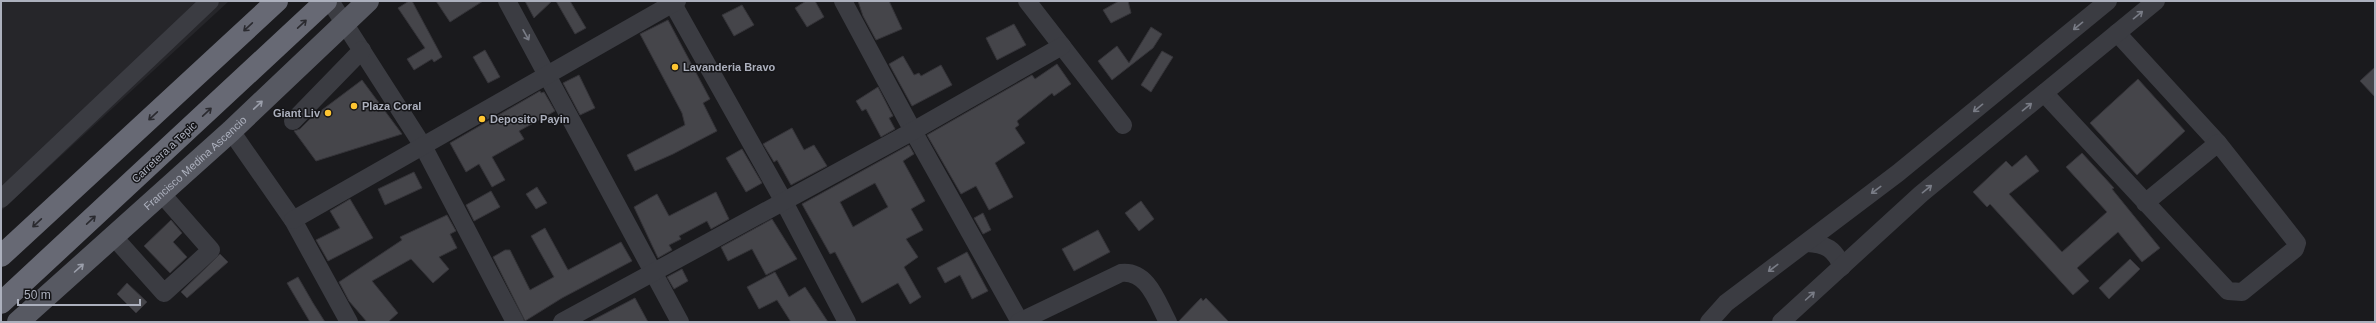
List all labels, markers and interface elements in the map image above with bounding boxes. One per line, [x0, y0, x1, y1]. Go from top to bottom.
one-way arrow [2133, 11, 2144, 20]
one-way arrow [297, 19, 307, 28]
one-way arrow [2073, 21, 2084, 30]
one-way arrow [243, 23, 253, 32]
one-way arrow [523, 29, 530, 41]
place label: Lavanderia Bravo [683, 61, 776, 73]
marker: Lavanderia Bravo [670, 62, 680, 72]
place label: Plaza Coral [362, 100, 421, 112]
one-way arrow [253, 101, 263, 110]
marker: Plaza Coral [349, 101, 359, 111]
one-way arrow [2022, 102, 2033, 111]
one-way arrow [1972, 104, 1983, 112]
one-way arrow [202, 107, 212, 117]
place label: Giant Liv [273, 107, 321, 119]
marker: Giant Liv [323, 108, 333, 118]
one-way arrow [148, 111, 158, 121]
place label: Deposito Payin [490, 113, 570, 125]
street label: Francisco Medina Ascencio [141, 114, 249, 212]
marker: Deposito Payin [477, 114, 487, 124]
street label: Carretera a Tepic [129, 119, 199, 185]
one-way arrow [1871, 185, 1882, 194]
one-way arrow [1921, 185, 1932, 194]
one-way arrow [86, 215, 96, 224]
one-way arrow [32, 218, 42, 228]
one-way arrow [73, 264, 83, 273]
one-way arrow [1768, 264, 1779, 272]
scale bar [18, 281, 140, 307]
text: 50 m [24, 288, 51, 302]
one-way arrow [1805, 291, 1815, 301]

